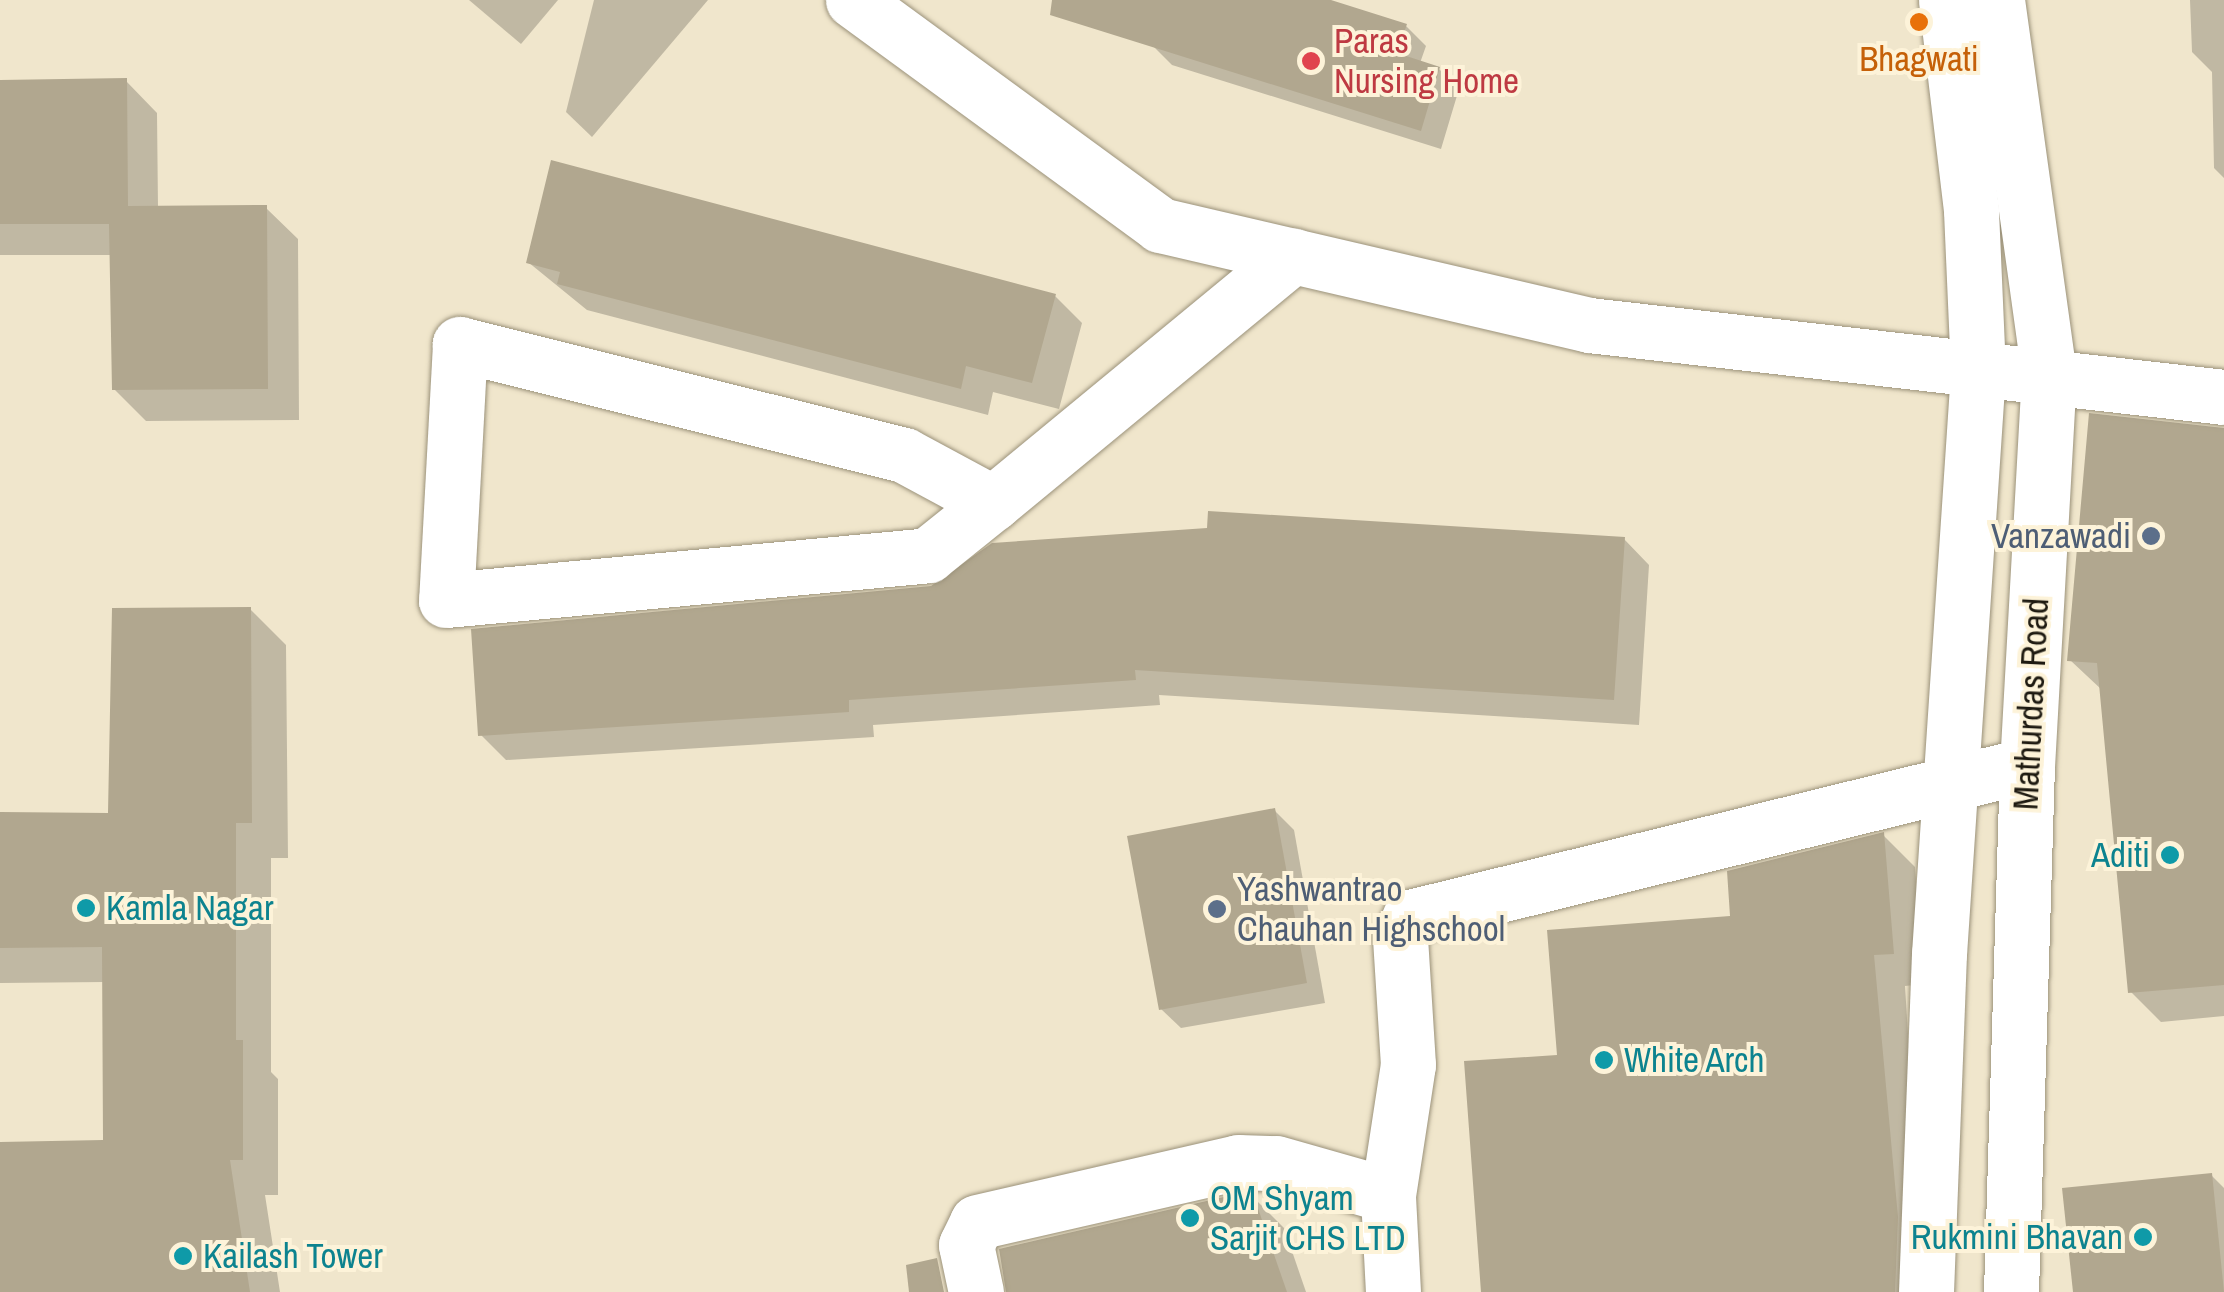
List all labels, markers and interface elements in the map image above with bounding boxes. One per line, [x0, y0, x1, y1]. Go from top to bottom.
marker: Bhagwati [1908, 11, 1930, 33]
place label: Paras Nursing Home [1334, 20, 1519, 102]
place label: Bhagwati [1859, 38, 1979, 80]
marker: Paras Nursing Home [1298, 48, 1324, 74]
place label: Vanzawadi [1991, 515, 2131, 557]
marker: Vanzawadi [2140, 525, 2162, 547]
street label: Mathurdas Road [2004, 597, 2058, 811]
place label: Aditi [2091, 834, 2150, 876]
marker: Aditi [2159, 844, 2181, 866]
place label: Yashwantrao Chauhan Highschool [1237, 868, 1505, 950]
place label: Kamla Nagar [106, 887, 273, 929]
marker: Kamla Nagar [75, 897, 97, 919]
marker: Yashwantrao Chauhan Highschool [1206, 898, 1228, 920]
place label: White Arch [1624, 1039, 1766, 1081]
marker: White Arch [1593, 1049, 1615, 1071]
place label: OM Shyam Sarjit CHS LTD [1210, 1177, 1406, 1259]
marker: OM Shyam Sarjit CHS LTD [1179, 1207, 1201, 1229]
place label: Rukmini Bhavan [1911, 1216, 2123, 1258]
marker: Rukmini Bhavan [2132, 1226, 2154, 1248]
place label: Kailash Tower [203, 1235, 383, 1277]
marker: Kailash Tower [172, 1245, 194, 1267]

